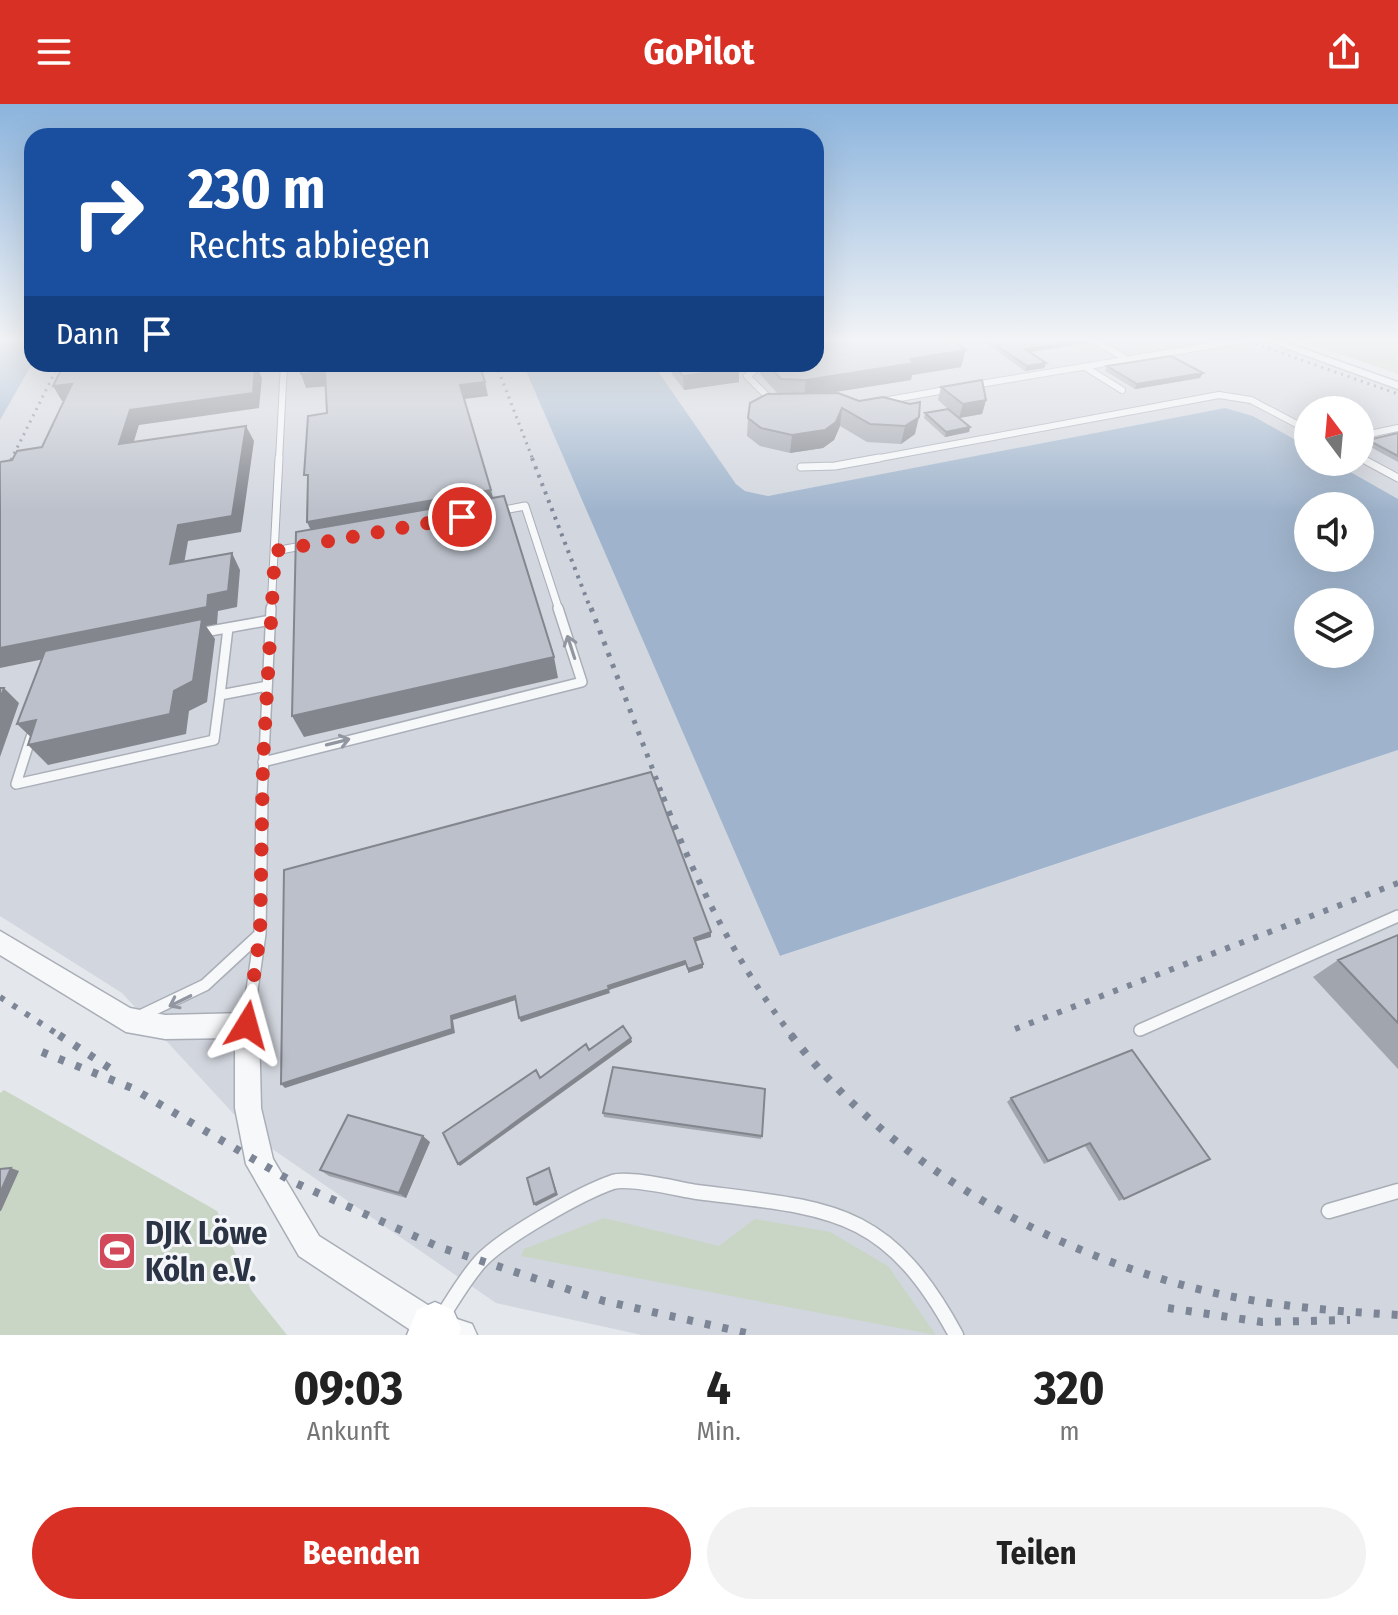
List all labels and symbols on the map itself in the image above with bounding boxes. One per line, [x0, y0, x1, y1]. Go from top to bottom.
north arrow [1294, 396, 1374, 476]
pin [428, 483, 496, 551]
one-way arrow [562, 635, 577, 660]
one-way arrow [325, 734, 351, 749]
position arrow [205, 983, 289, 1067]
one-way arrow [168, 994, 192, 1009]
place label: DJK Löwe Köln e.V. [145, 1214, 268, 1289]
sports icon: DJK Löwe Köln e.V. [96, 1230, 138, 1272]

